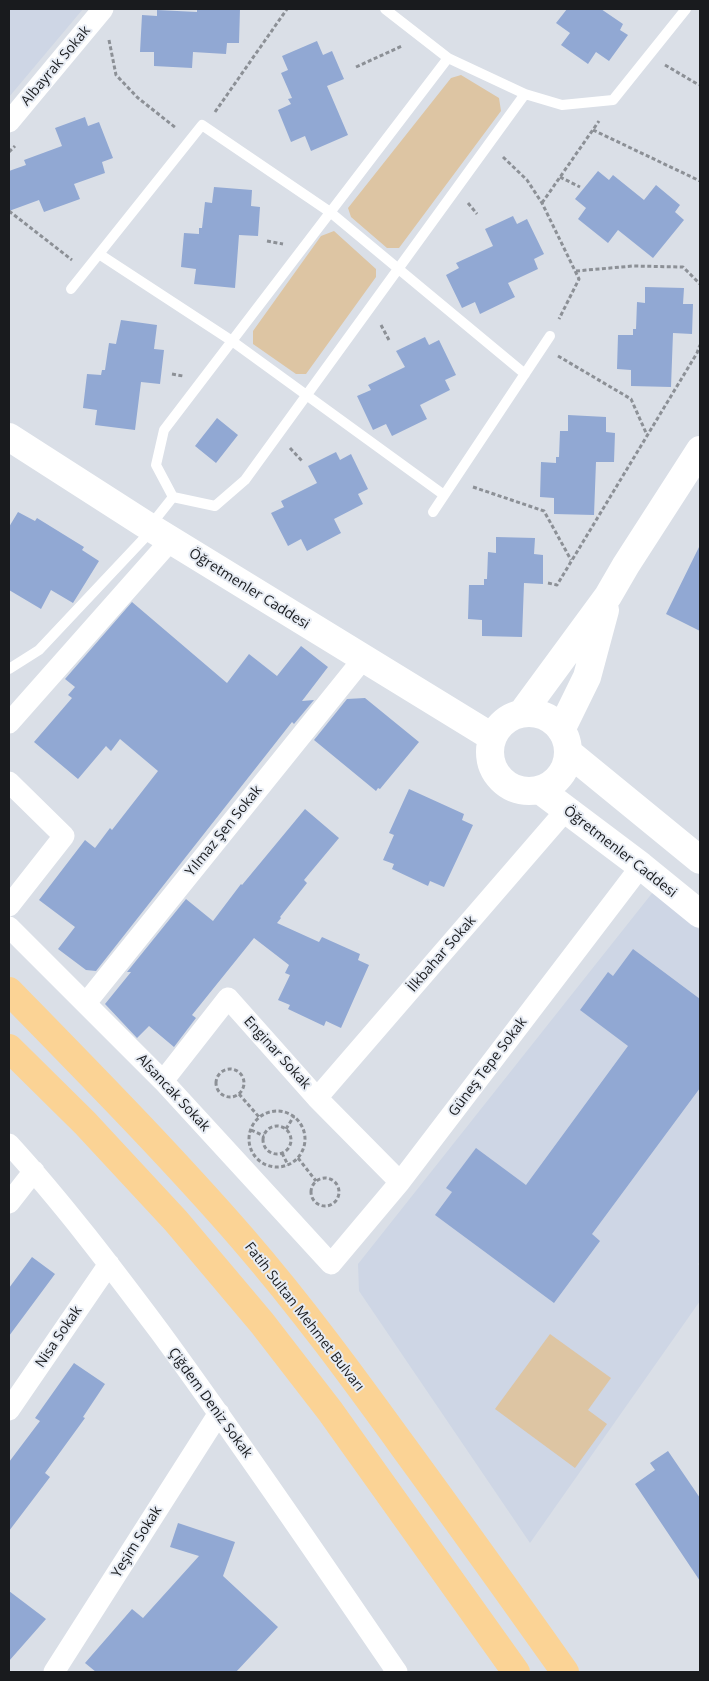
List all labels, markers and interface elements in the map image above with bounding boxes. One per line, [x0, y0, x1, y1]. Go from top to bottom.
street label: Albayrak Sokak [18, 23, 94, 109]
street label: Öğretmenler Caddesi [186, 545, 312, 633]
street label: Yılmaz Şen Sokak [182, 782, 266, 880]
street label: Öğretmenler Caddesi [560, 803, 680, 901]
street label: İlkbahar Sokak [404, 912, 480, 996]
street label: Enginar Sokak [240, 1013, 314, 1093]
street label: Güneş Tepe Sokak [445, 1014, 531, 1120]
street label: Alsancak Sokak [133, 1051, 213, 1135]
street label: Fatih Sultan Mehmet Bulvarı [241, 1239, 367, 1395]
street label: Nisa Sokak [32, 1303, 86, 1371]
street label: Çiğdem Deniz Sokak [164, 1345, 256, 1461]
street label: Yeşim Sokak [108, 1503, 166, 1581]

